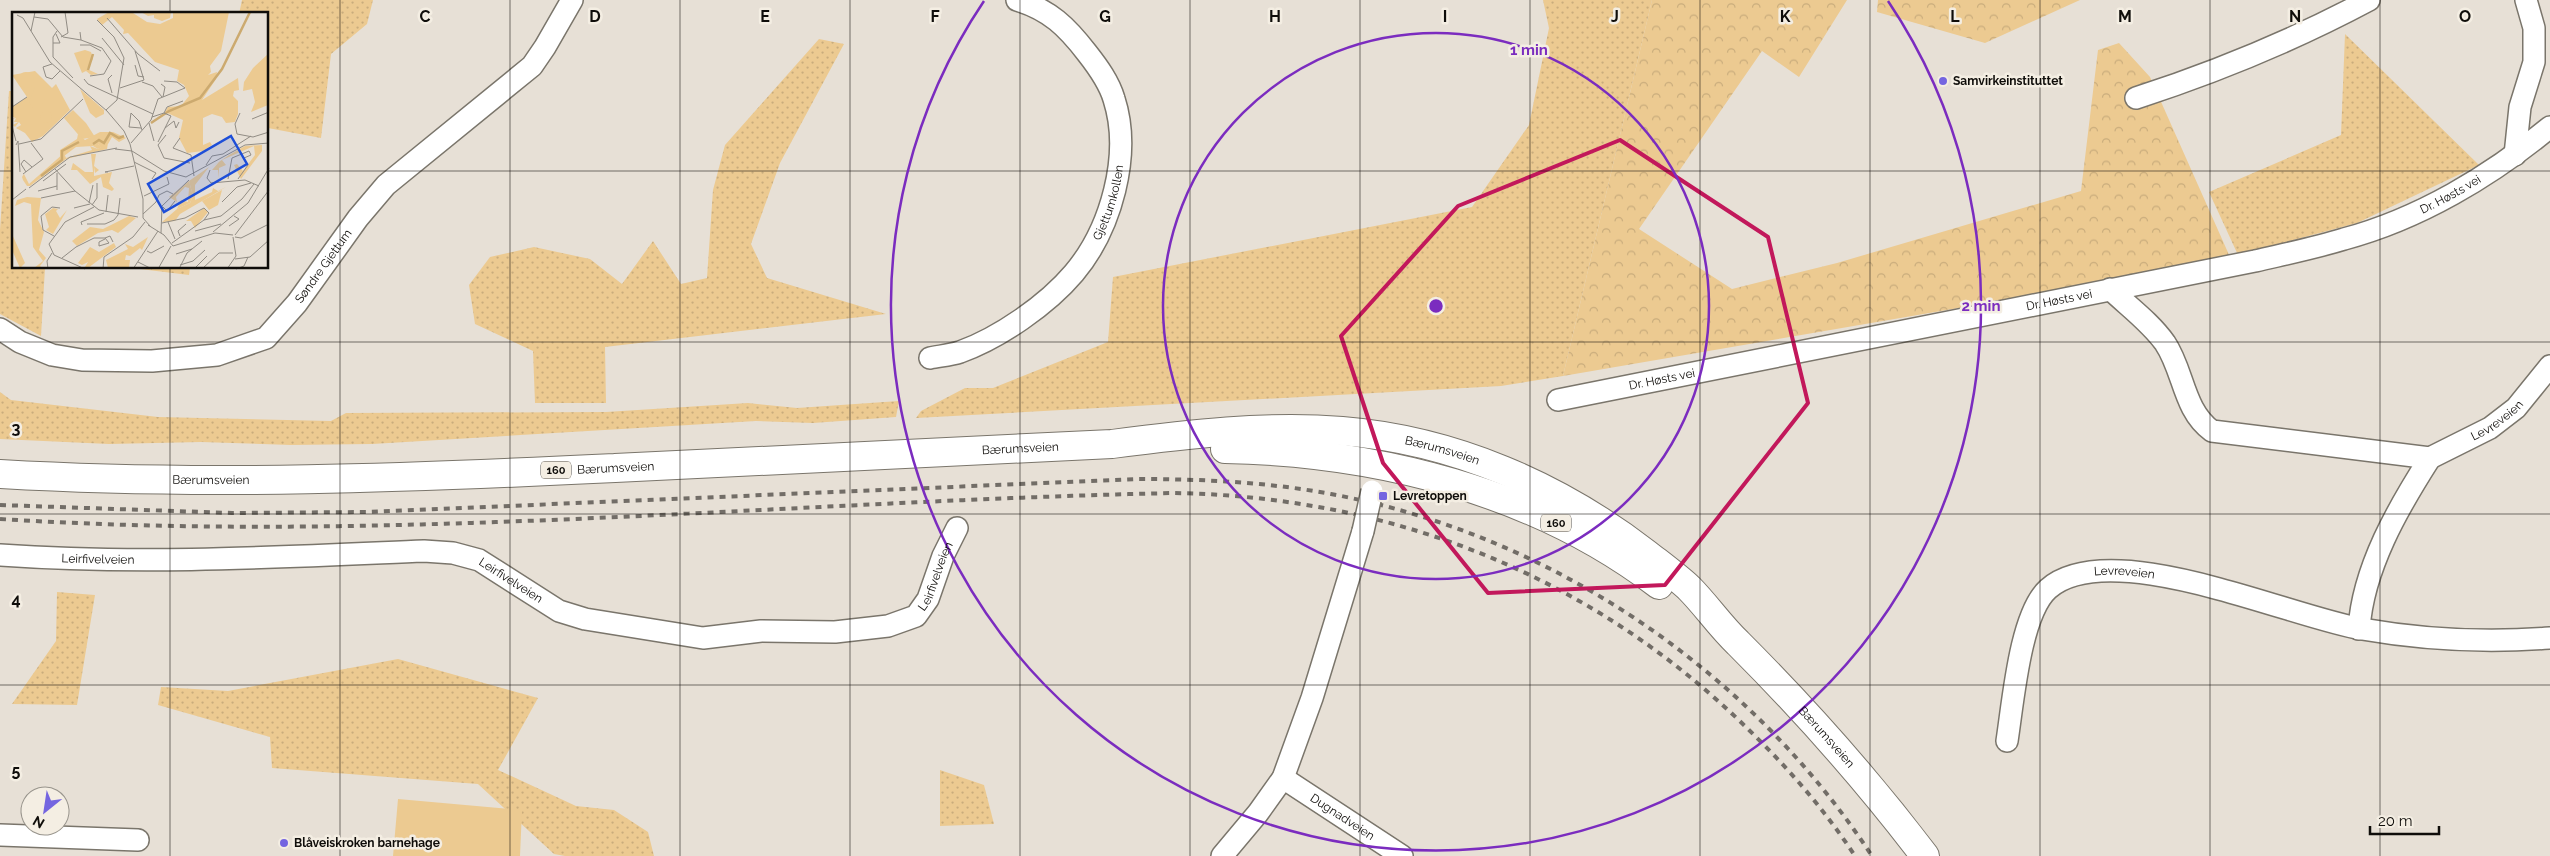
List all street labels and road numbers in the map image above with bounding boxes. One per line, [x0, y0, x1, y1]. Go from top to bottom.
street label: Gjettumkollen [1090, 164, 1126, 243]
street label: Dr. Høsts vei [2418, 172, 2483, 217]
street label: Søndre Gjettum [292, 227, 355, 306]
street label: Dr. Høsts vei [2025, 287, 2093, 313]
street label: Dr. Høsts vei [1628, 366, 1696, 393]
street label: Levreveien [2468, 398, 2526, 443]
street label: Bærumsveien [1404, 433, 1482, 468]
street label: Bærumsveien [981, 440, 1059, 457]
street label: Bærumsveien [577, 459, 655, 477]
road number: 160 [541, 462, 571, 478]
street label: Bærumsveien [172, 473, 250, 487]
road number: 160 [1541, 514, 1571, 532]
street label: Leirfivelveien [915, 540, 956, 613]
street label: Leirfivelveien [61, 551, 134, 567]
street label: Leirfivelveien [476, 555, 545, 606]
street label: Levreveien [2093, 564, 2156, 582]
street label: Bærumsveien [1796, 704, 1857, 770]
street label: Dugnadveien [1308, 791, 1377, 843]

